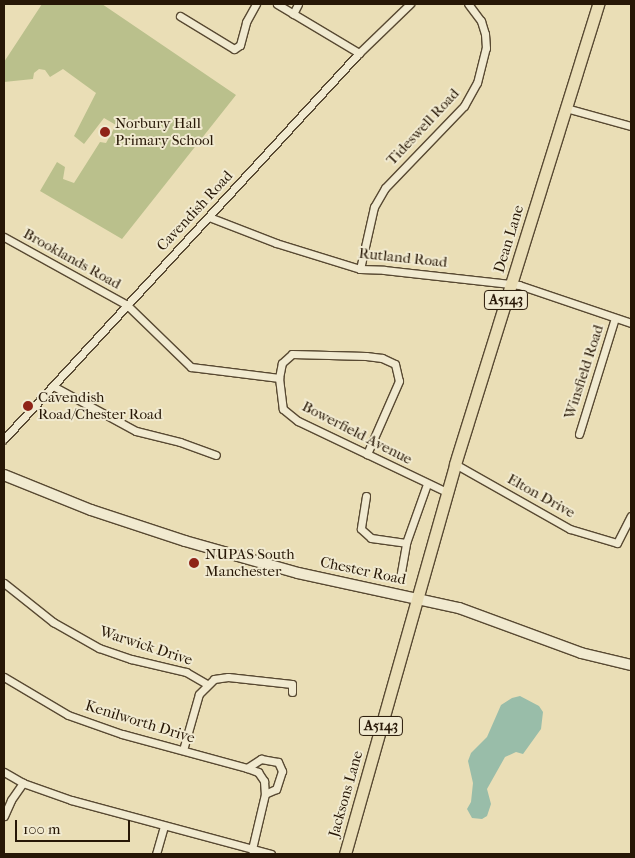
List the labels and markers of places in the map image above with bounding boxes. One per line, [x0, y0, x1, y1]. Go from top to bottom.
place label: Norbury Hall Primary School [115, 114, 214, 149]
marker: Norbury Hall Primary School [99, 126, 111, 138]
place label: Cavendish Road/Chester Road [38, 388, 162, 423]
marker: Cavendish Road/Chester Road [22, 400, 34, 412]
place label: NUPAS South Manchester [205, 545, 295, 580]
marker: NUPAS South Manchester [187, 556, 201, 570]

